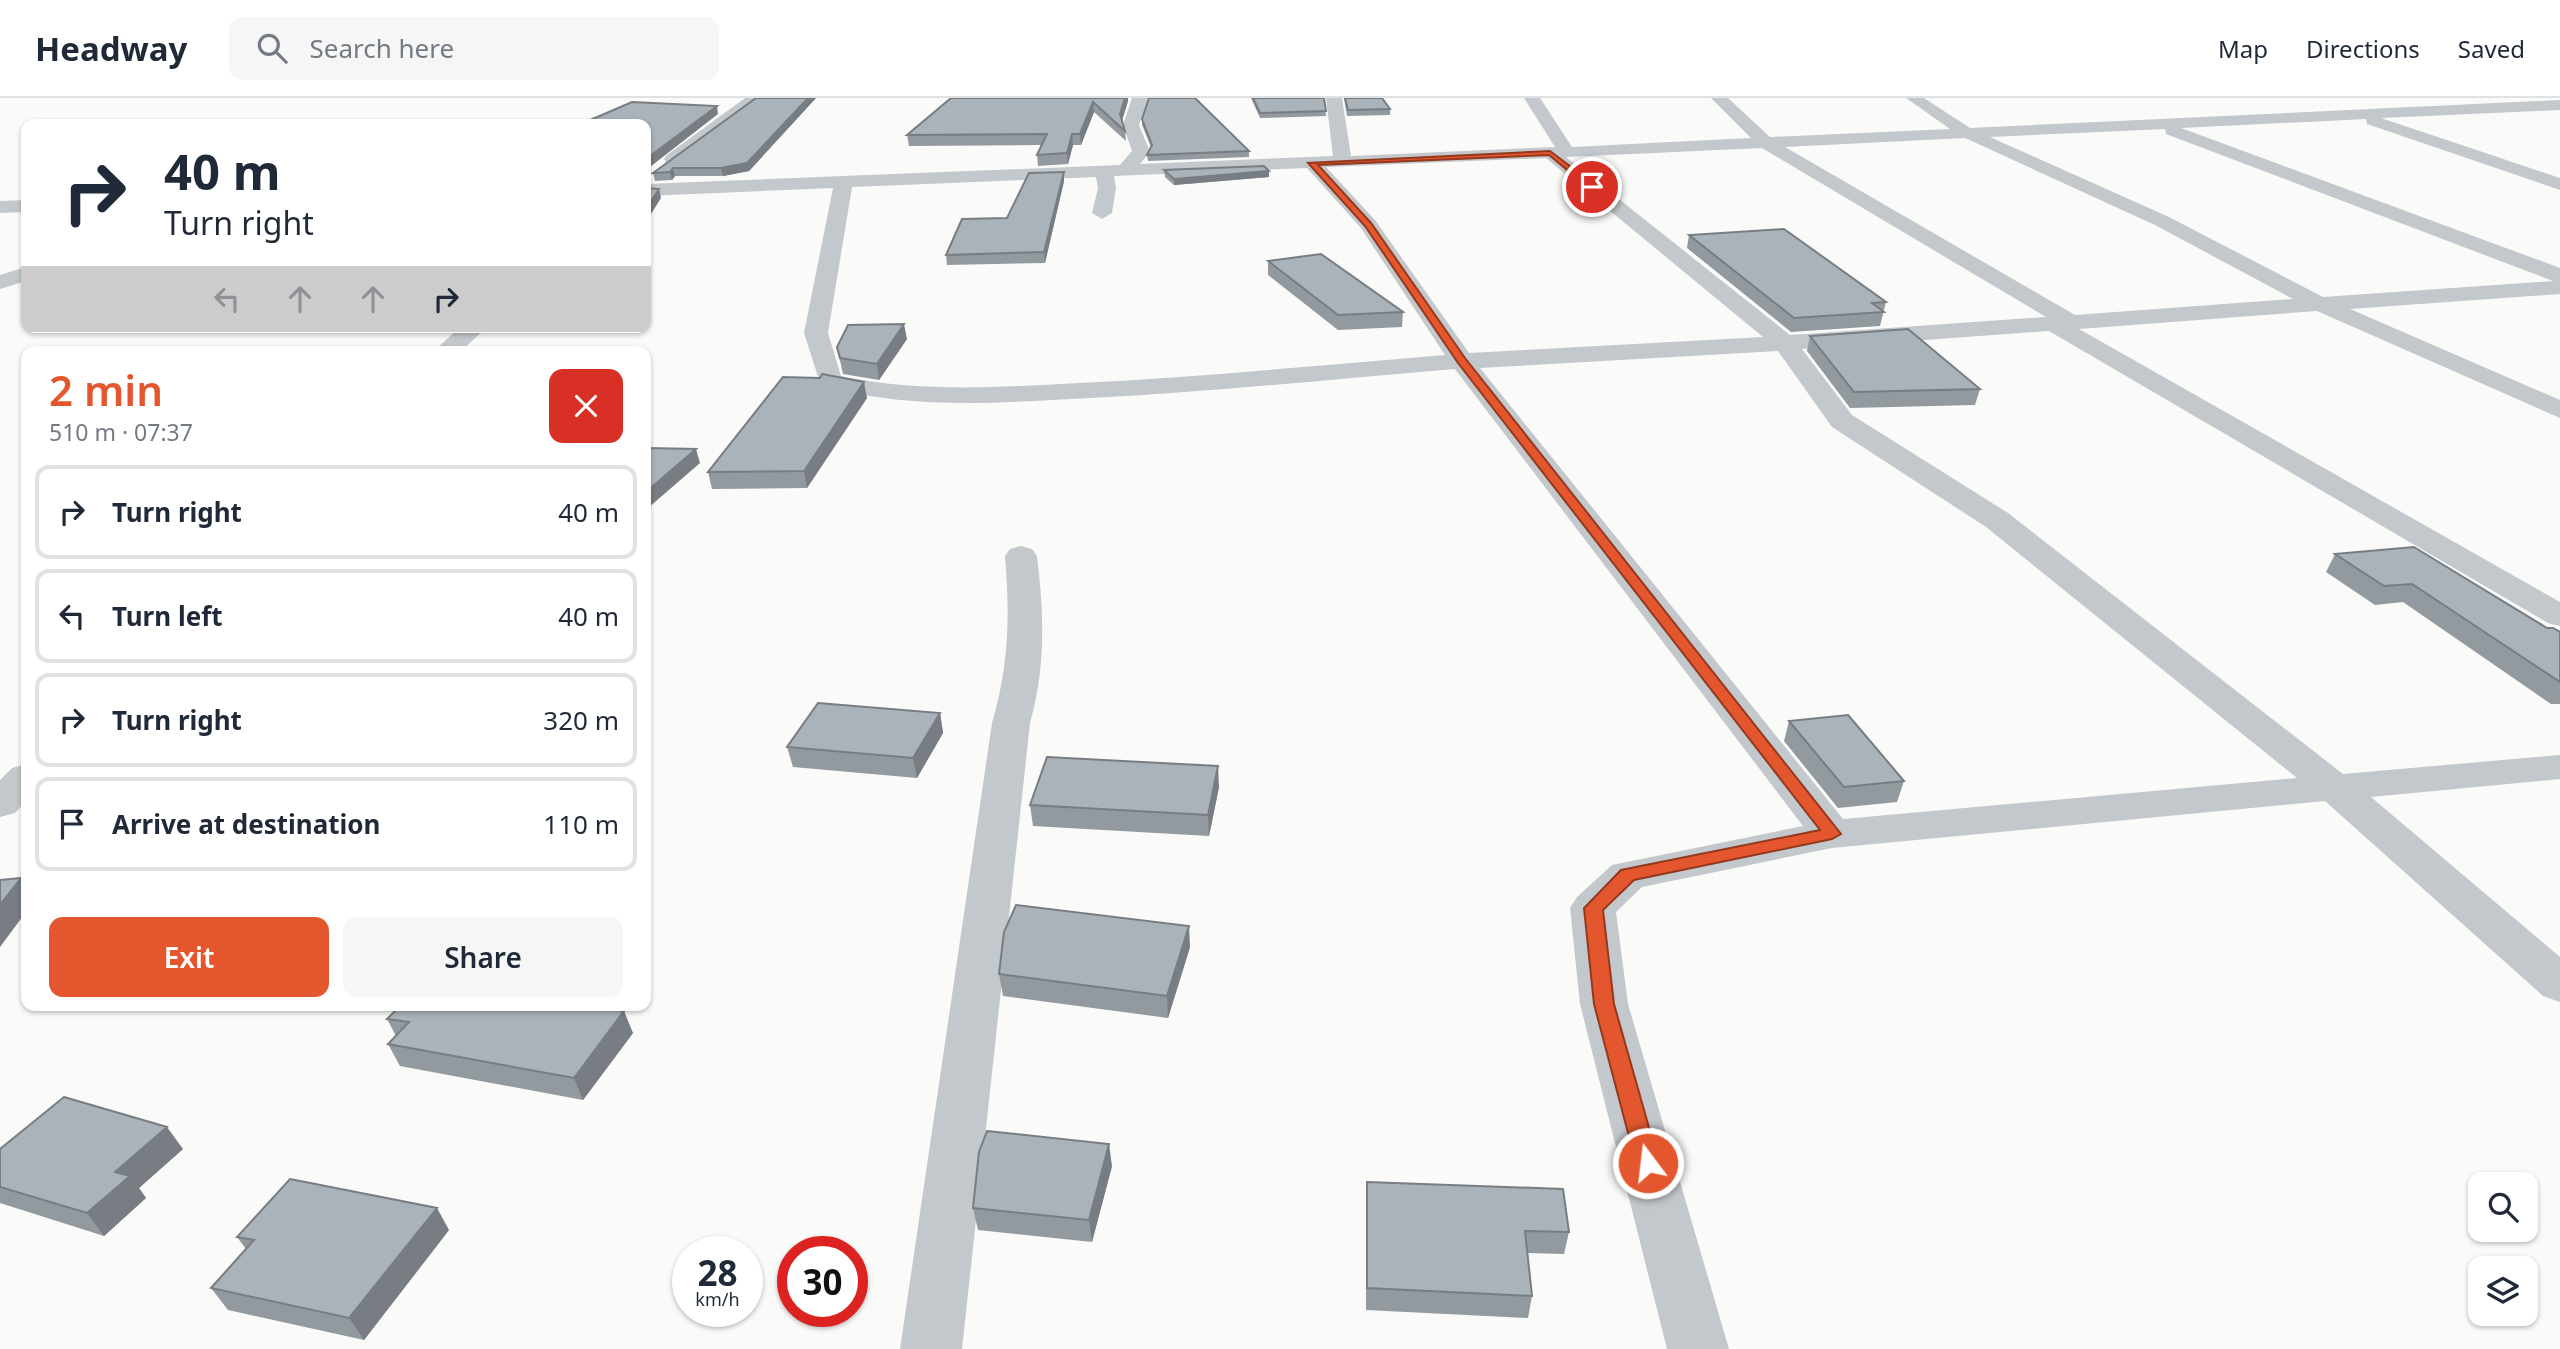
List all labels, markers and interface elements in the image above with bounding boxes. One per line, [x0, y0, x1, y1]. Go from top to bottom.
search box [229, 17, 719, 80]
text: Headway [35, 26, 187, 71]
icon: search [253, 29, 291, 67]
text: Search here [309, 30, 454, 66]
text: Map [2218, 32, 2268, 65]
text: Directions [2306, 32, 2420, 65]
text: Saved [2458, 32, 2525, 65]
text: 40 m [164, 138, 281, 204]
icon: right [49, 147, 140, 238]
pin [1562, 157, 1622, 217]
icon: arrive [1573, 168, 1611, 206]
text: Turn right [164, 201, 314, 244]
icon: left [208, 280, 246, 318]
icon: ahead [281, 280, 319, 318]
icon: ahead [354, 280, 392, 318]
icon: right [427, 280, 465, 318]
text: 2 min [49, 361, 163, 418]
button: close [549, 369, 623, 443]
text: 510 m · 07:37 [49, 416, 193, 448]
icon: right [53, 493, 91, 531]
text: Turn right [112, 494, 242, 530]
text: 40 m [558, 494, 619, 530]
icon: left [53, 597, 91, 635]
text: Turn left [112, 598, 223, 634]
text: 40 m [558, 598, 619, 634]
icon: right [53, 701, 91, 739]
text: Turn right [112, 702, 242, 738]
text: 320 m [543, 702, 619, 738]
icon: arrive [53, 805, 91, 843]
text: Arrive at destination [112, 806, 381, 842]
text: 110 m [543, 806, 619, 842]
button: Exit [49, 917, 329, 997]
button: Share [343, 917, 623, 997]
position arrow [1611, 1126, 1685, 1200]
map controls [2468, 1172, 2538, 1326]
button: search [2468, 1172, 2538, 1242]
speed limit sign: 30 [777, 1236, 868, 1327]
text: 28 [697, 1249, 738, 1296]
button: layers [2468, 1256, 2538, 1326]
text: km/h [695, 1287, 740, 1311]

